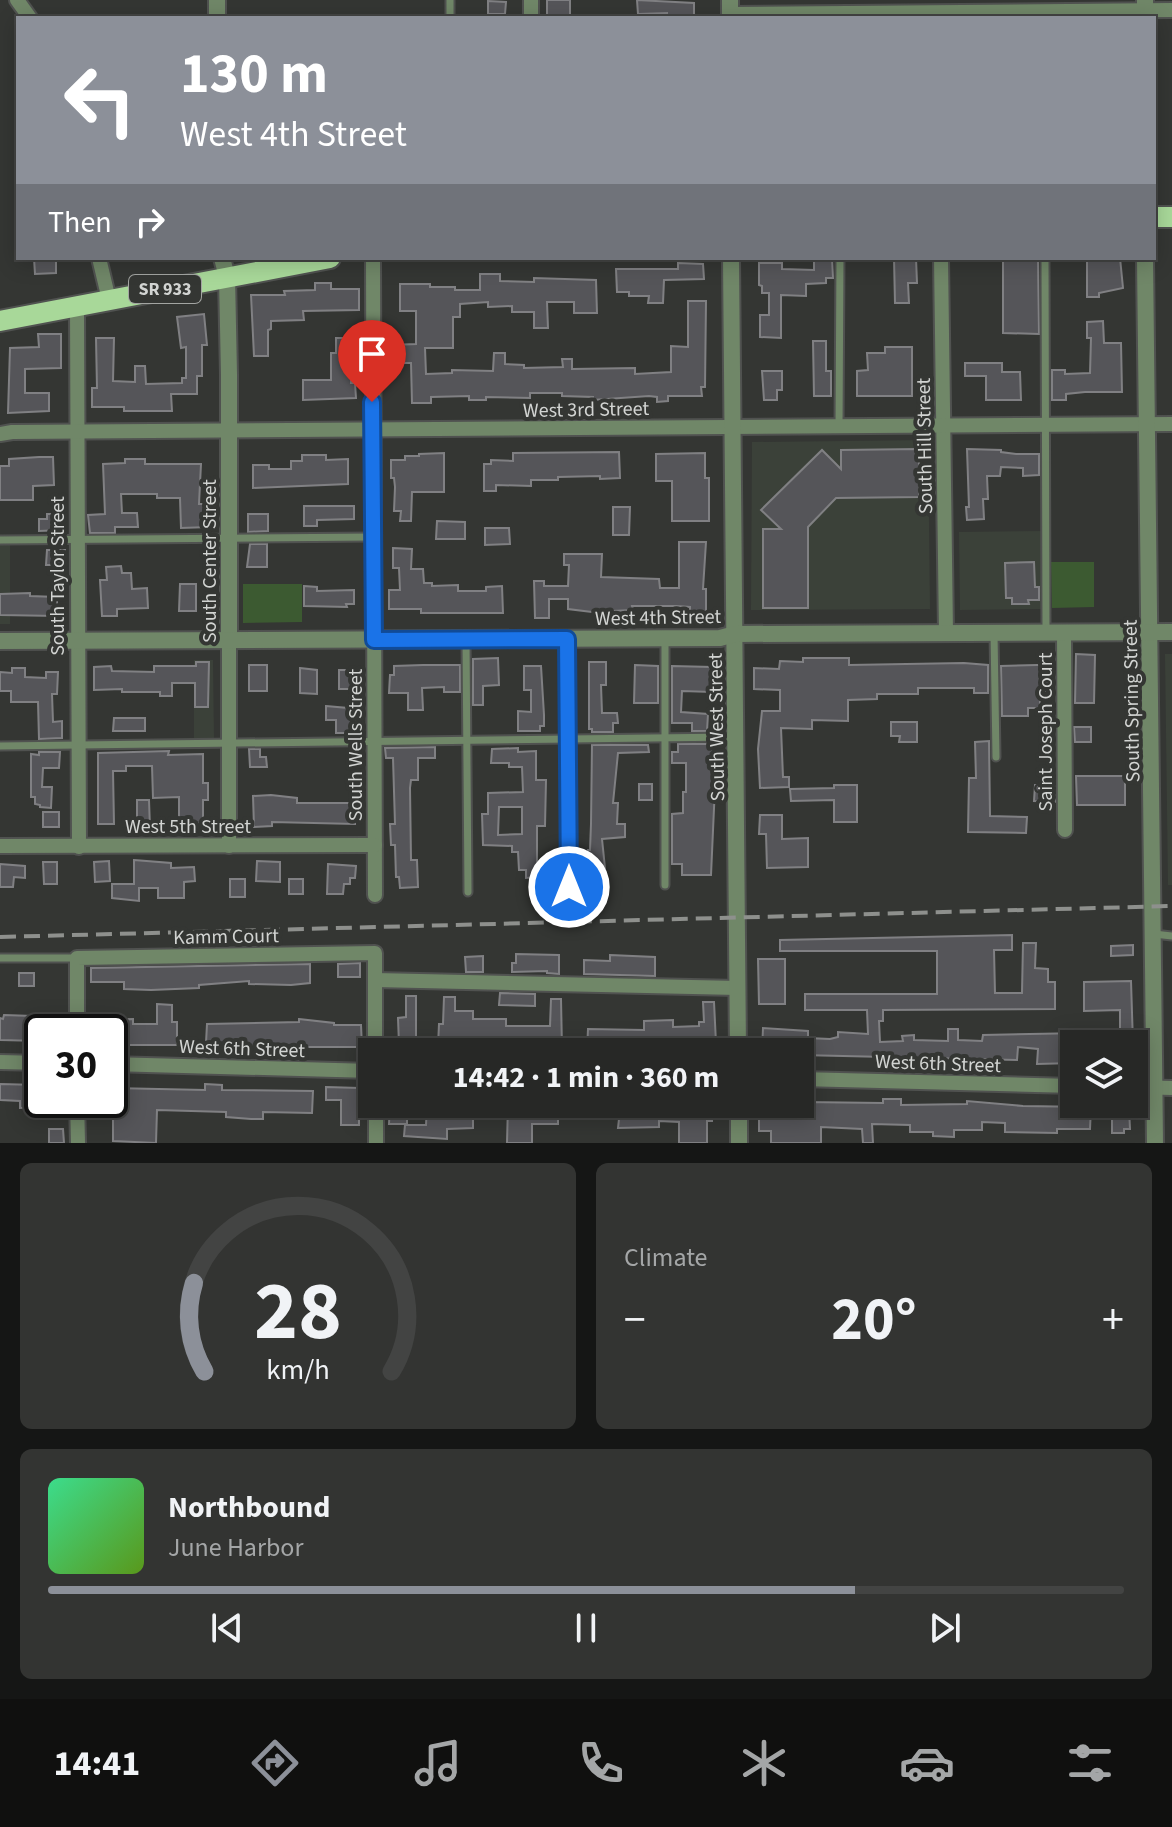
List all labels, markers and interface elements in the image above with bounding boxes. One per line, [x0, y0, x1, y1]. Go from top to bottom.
text: 130 m [180, 35, 328, 114]
icon: left [48, 48, 152, 152]
text: West 4th Street [180, 109, 407, 160]
icon: right [128, 200, 172, 244]
text: Then [48, 201, 112, 244]
road number: SR 933 [129, 275, 201, 303]
pin [338, 320, 406, 402]
icon: arrive [350, 332, 394, 376]
street label: South Hill Street [910, 377, 940, 514]
street label: West 3rd Street [523, 395, 650, 425]
street label: South Center Street [196, 479, 224, 643]
street label: South Taylor Street [44, 496, 72, 656]
street label: West 4th Street [595, 603, 722, 633]
street label: South Spring Street [1117, 619, 1147, 783]
street label: South West Street [702, 652, 732, 801]
street label: Saint Joseph Court [1032, 652, 1060, 811]
street label: South Wells Street [342, 669, 370, 821]
street label: West 5th Street [125, 813, 251, 841]
position arrow [527, 845, 611, 929]
street label: Kamm Court [173, 922, 279, 952]
speed limit sign: 30 [24, 1014, 128, 1118]
map controls [1060, 1030, 1148, 1118]
button: layers [1060, 1030, 1148, 1118]
street label: West 6th Street [178, 1033, 306, 1065]
street label: West 6th Street [874, 1048, 1002, 1080]
text: 14:42 · 1 min · 360 m [453, 1056, 719, 1099]
text: Climate [624, 1239, 708, 1276]
text: 28 [254, 1253, 342, 1371]
text: 20° [831, 1278, 917, 1363]
text: − [624, 1289, 646, 1352]
text: + [1102, 1289, 1124, 1352]
text: km/h [266, 1350, 330, 1390]
text: Northbound [168, 1486, 330, 1529]
text: June Harbor [168, 1529, 304, 1566]
icon: previous [205, 1606, 249, 1650]
icon: pause [564, 1606, 608, 1650]
icon: next [923, 1606, 967, 1650]
icon: directions [247, 1735, 303, 1791]
icon: music [410, 1735, 466, 1791]
icon: phone [573, 1735, 629, 1791]
icon: climate [736, 1735, 792, 1791]
icon: car [899, 1735, 955, 1791]
icon: filters [1062, 1735, 1118, 1791]
text: 14:41 [54, 1738, 140, 1789]

